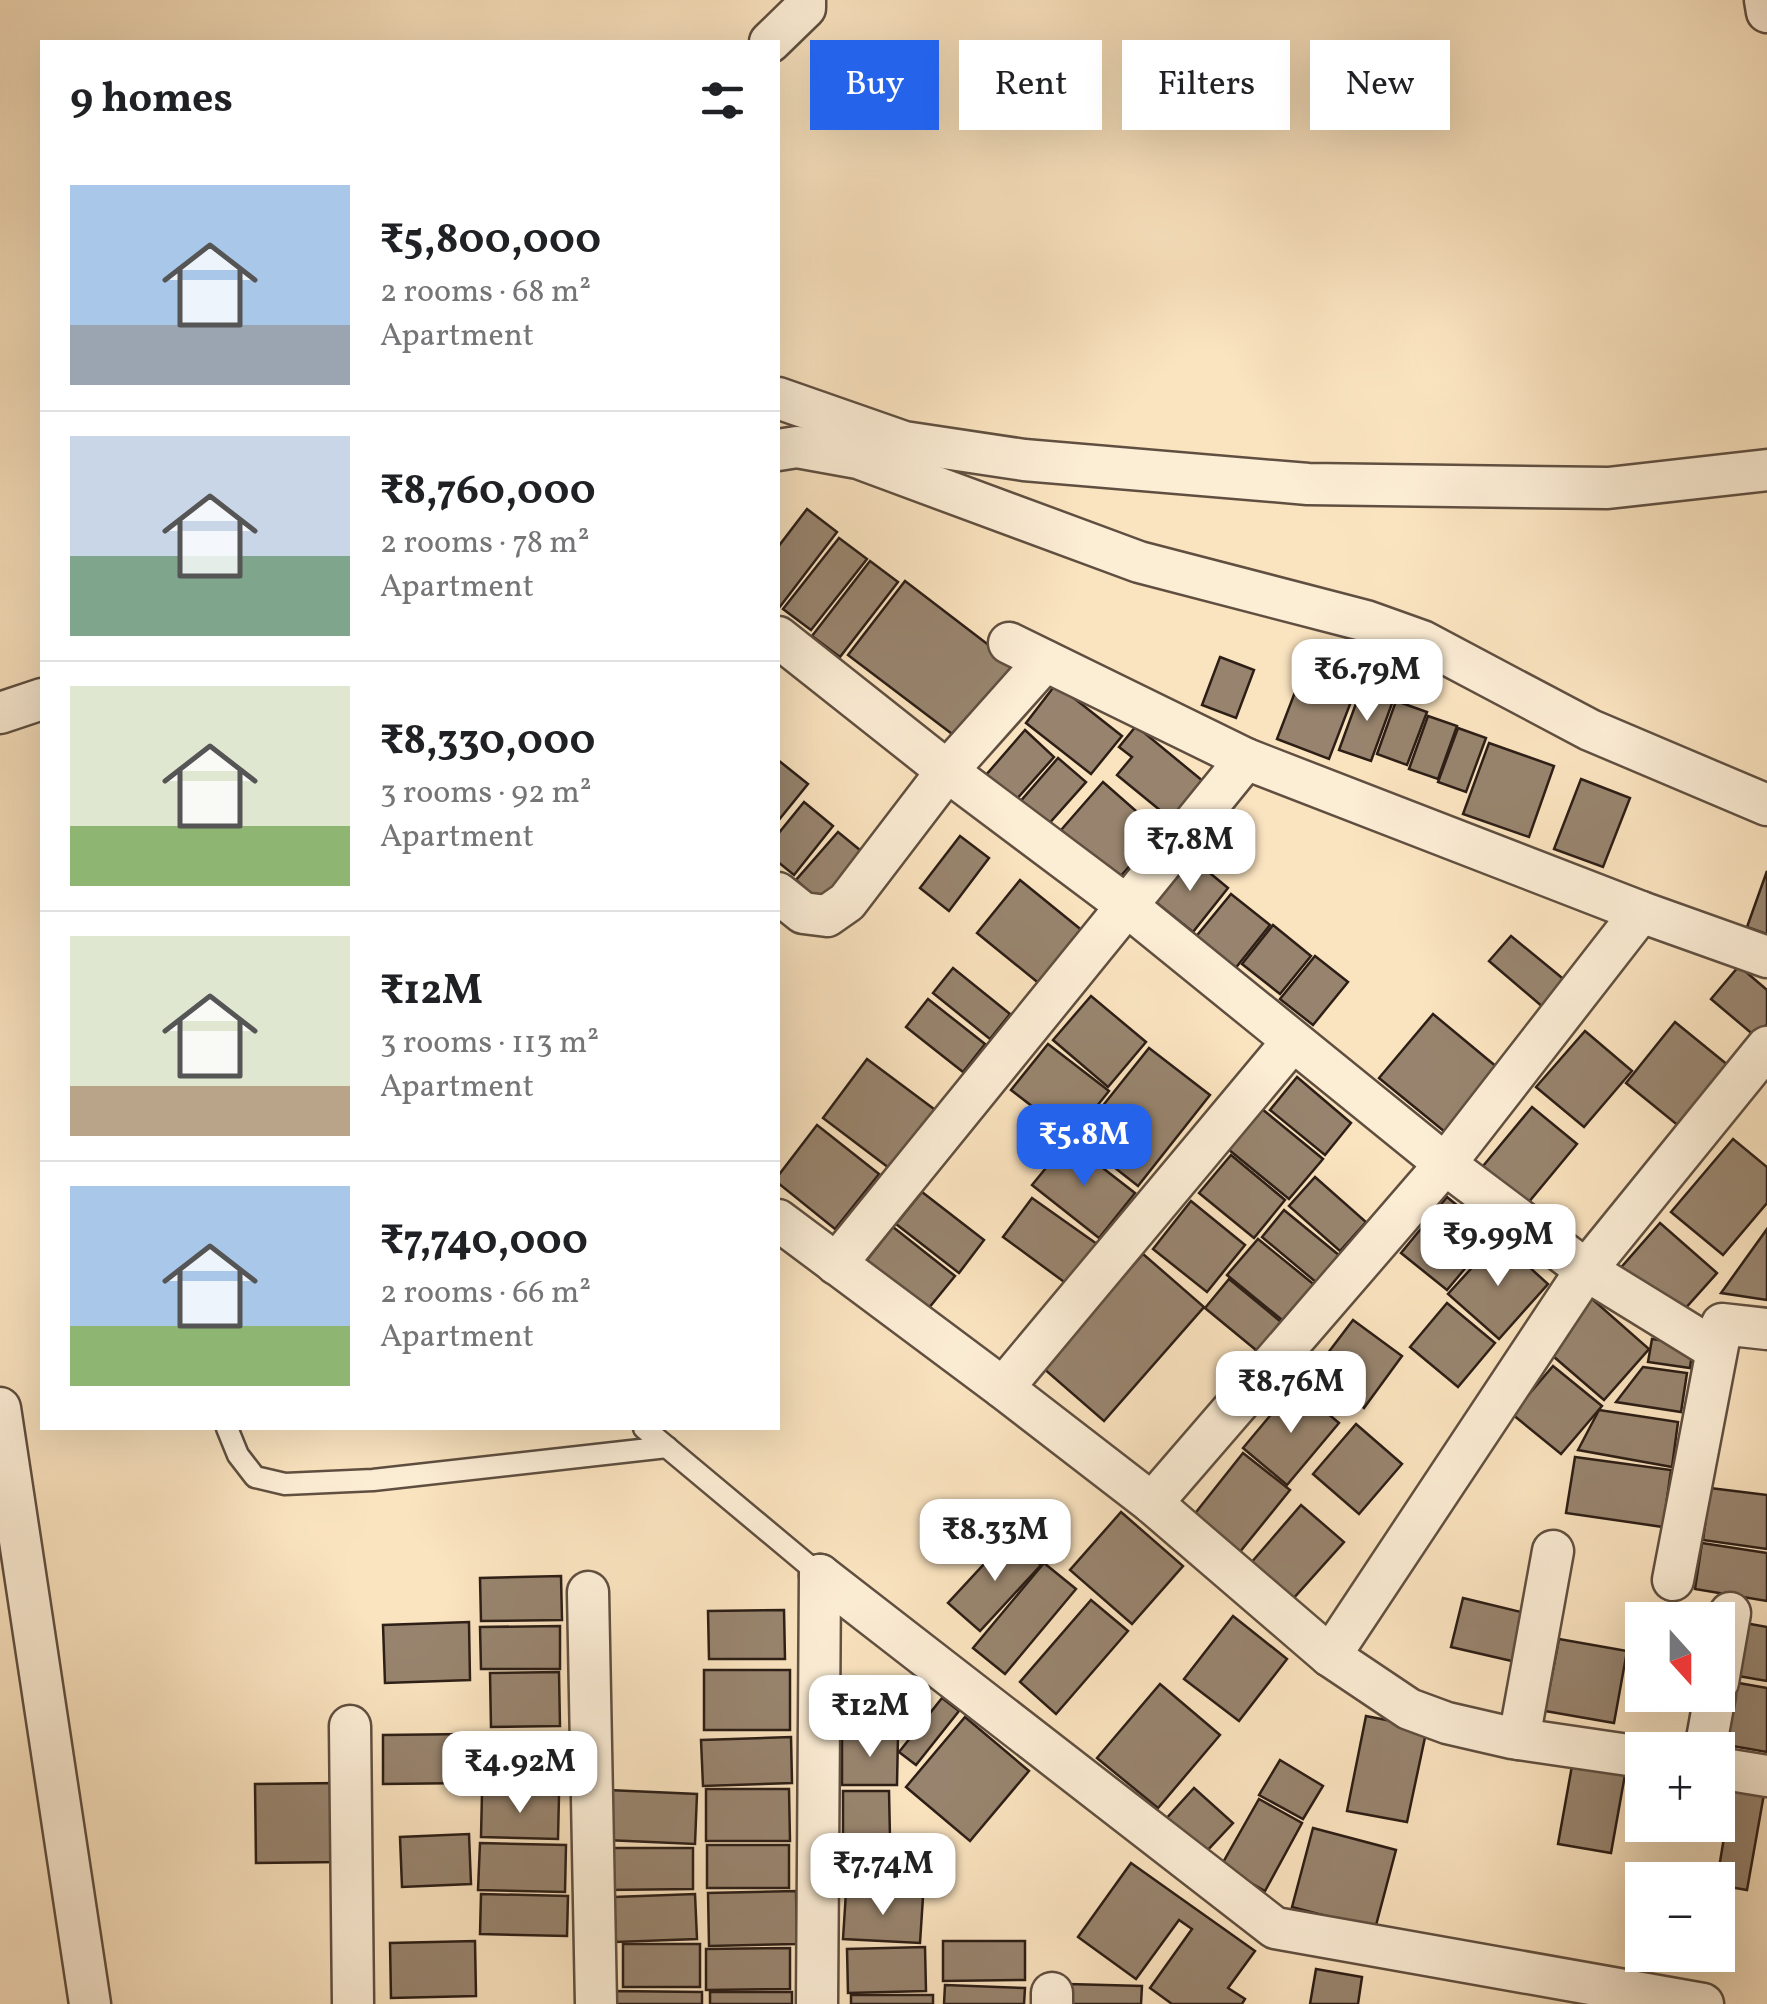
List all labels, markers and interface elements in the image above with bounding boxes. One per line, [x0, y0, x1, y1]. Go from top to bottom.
chip: Buy [810, 40, 939, 130]
chip: Rent [959, 40, 1102, 130]
chip: Filters [1122, 40, 1290, 130]
chip: New [1310, 40, 1450, 130]
text: 9 homes [70, 71, 233, 130]
icon: filters [695, 73, 750, 128]
text: ₹5,800,000 [380, 212, 601, 271]
icon: home [150, 225, 270, 345]
text: 2 rooms · 68 m² [380, 271, 591, 315]
text: Apartment [380, 315, 534, 359]
text: ₹8,760,000 [380, 463, 596, 522]
icon: home [150, 476, 270, 596]
text: 2 rooms · 78 m² [380, 522, 590, 566]
text: Apartment [380, 566, 534, 610]
pin: ₹6.79M [1286, 639, 1448, 724]
text: ₹6.79M [1314, 649, 1420, 693]
text: ₹8,330,000 [380, 713, 595, 772]
icon: home [150, 726, 270, 846]
text: 3 rooms · 92 m² [380, 772, 592, 816]
pin: ₹7.8M [1120, 809, 1260, 894]
text: Apartment [380, 816, 534, 860]
text: ₹7.8M [1146, 819, 1234, 863]
text: ₹12M [380, 963, 483, 1022]
icon: home [150, 976, 270, 1096]
text: 3 rooms · 113 m² [380, 1022, 599, 1066]
text: Apartment [380, 1066, 534, 1110]
pin: ₹5.8M [1014, 1104, 1154, 1189]
text: ₹5.8M [1039, 1114, 1129, 1158]
pin: ₹9.99M [1417, 1204, 1579, 1289]
text: ₹7,740,000 [380, 1213, 588, 1272]
text: ₹9.99M [1443, 1214, 1553, 1258]
icon: home [150, 1226, 270, 1346]
text: 2 rooms · 66 m² [380, 1272, 591, 1316]
text: Apartment [380, 1316, 534, 1360]
pin: ₹8.76M [1210, 1351, 1372, 1436]
text: ₹8.76M [1238, 1361, 1344, 1405]
pin: ₹8.33M [914, 1499, 1076, 1584]
text: ₹8.33M [942, 1509, 1048, 1553]
north arrow [1625, 1602, 1735, 1712]
map controls [1625, 1602, 1735, 1972]
pin: ₹12M [811, 1675, 929, 1760]
text: ₹12M [831, 1685, 909, 1729]
pin: ₹4.92M [439, 1731, 601, 1816]
button: + [1625, 1732, 1735, 1842]
text: ₹4.92M [464, 1741, 576, 1785]
pin: ₹7.74M [802, 1833, 964, 1918]
text: ₹7.74M [832, 1843, 934, 1887]
button: − [1625, 1862, 1735, 1972]

